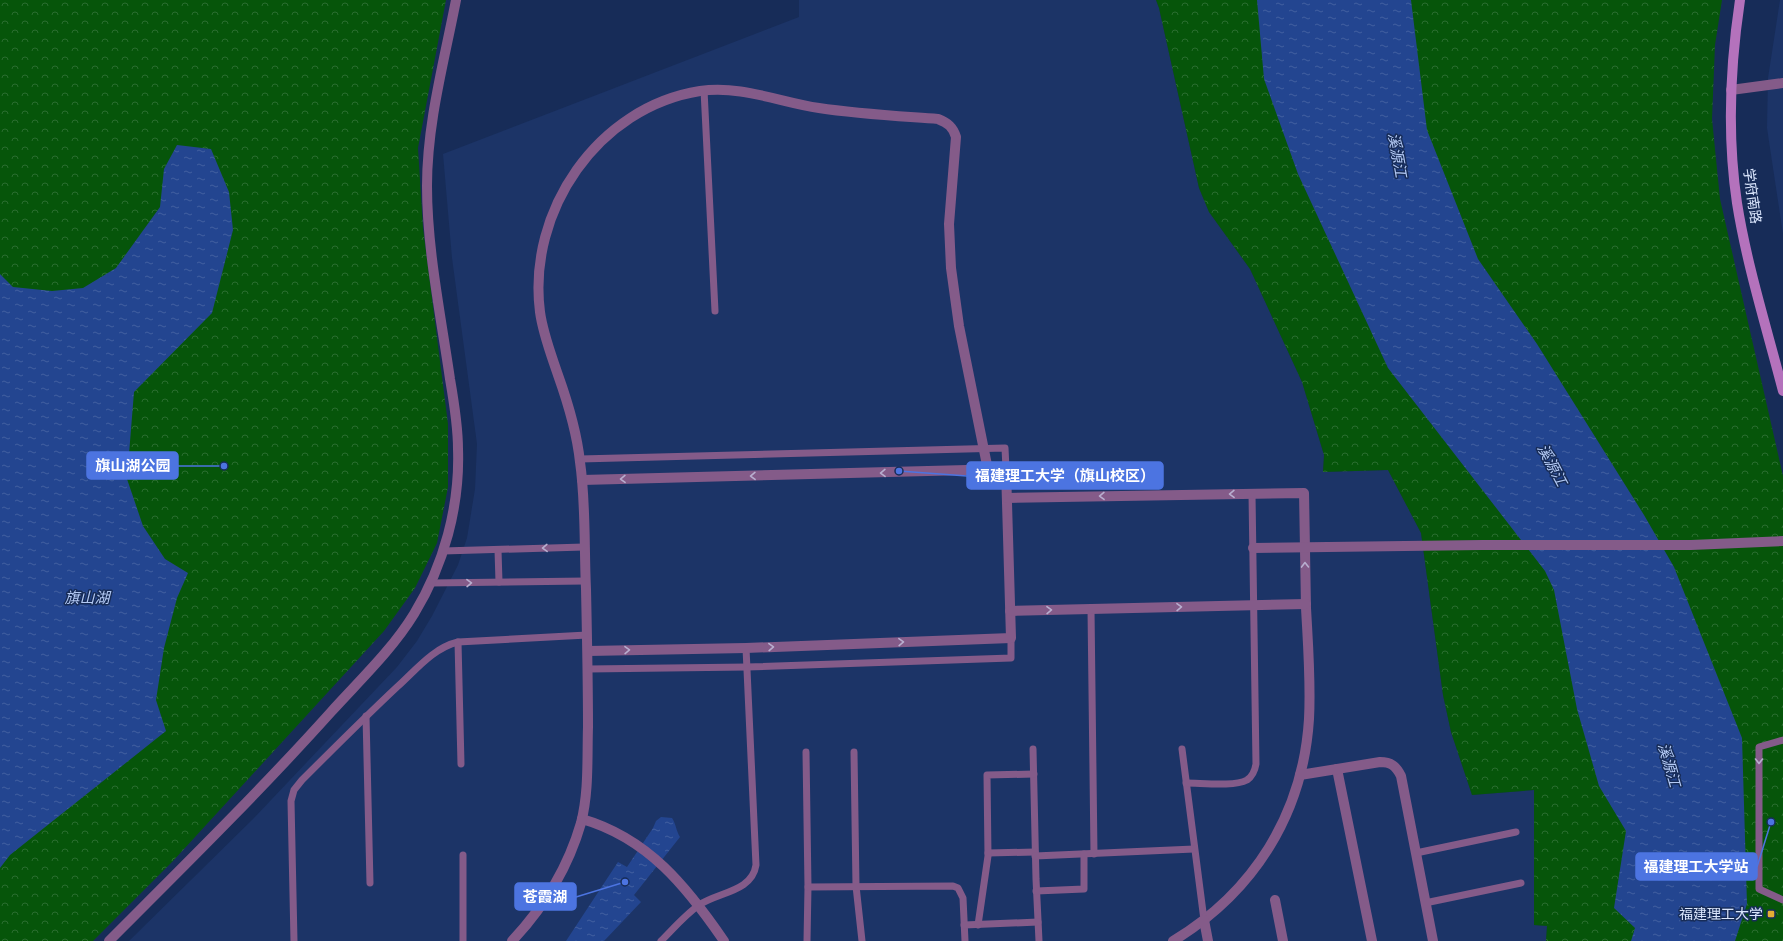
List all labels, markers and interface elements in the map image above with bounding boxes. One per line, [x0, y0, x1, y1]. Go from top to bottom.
water label: 溪源江 [1384, 131, 1410, 181]
street label: 学府南路 [1740, 167, 1764, 225]
water label: 溪源江 [1533, 441, 1571, 491]
callout: 旗山湖公园 [87, 452, 178, 479]
text: 旗山湖公园 [95, 457, 171, 475]
callout: 福建理工大学（旗山校区） [967, 462, 1163, 489]
text: 福建理工大学（旗山校区） [975, 467, 1155, 485]
one-way arrow [880, 469, 886, 477]
one-way arrow [750, 472, 756, 480]
one-way arrow [620, 475, 626, 483]
one-way arrow [1229, 490, 1235, 498]
one-way arrow [1099, 492, 1105, 500]
one-way arrow [542, 544, 548, 552]
one-way arrow [1301, 562, 1309, 568]
one-way arrow [466, 579, 472, 587]
water label: 旗山湖 [64, 589, 111, 607]
one-way arrow [1176, 603, 1182, 612]
one-way arrow [1046, 606, 1052, 614]
one-way arrow [898, 638, 904, 647]
one-way arrow [768, 643, 774, 651]
one-way arrow [624, 646, 630, 654]
water label: 溪源江 [1654, 741, 1684, 791]
one-way arrow [1755, 758, 1763, 764]
callout: 福建理工大学站 [1636, 853, 1757, 880]
text: 福建理工大学站 [1643, 858, 1749, 876]
callout: 苍霞湖 [515, 883, 576, 910]
text: 苍霞湖 [522, 888, 568, 906]
place label: 福建理工大学 [1679, 906, 1763, 923]
marker: 福建理工大学 [1766, 909, 1776, 919]

